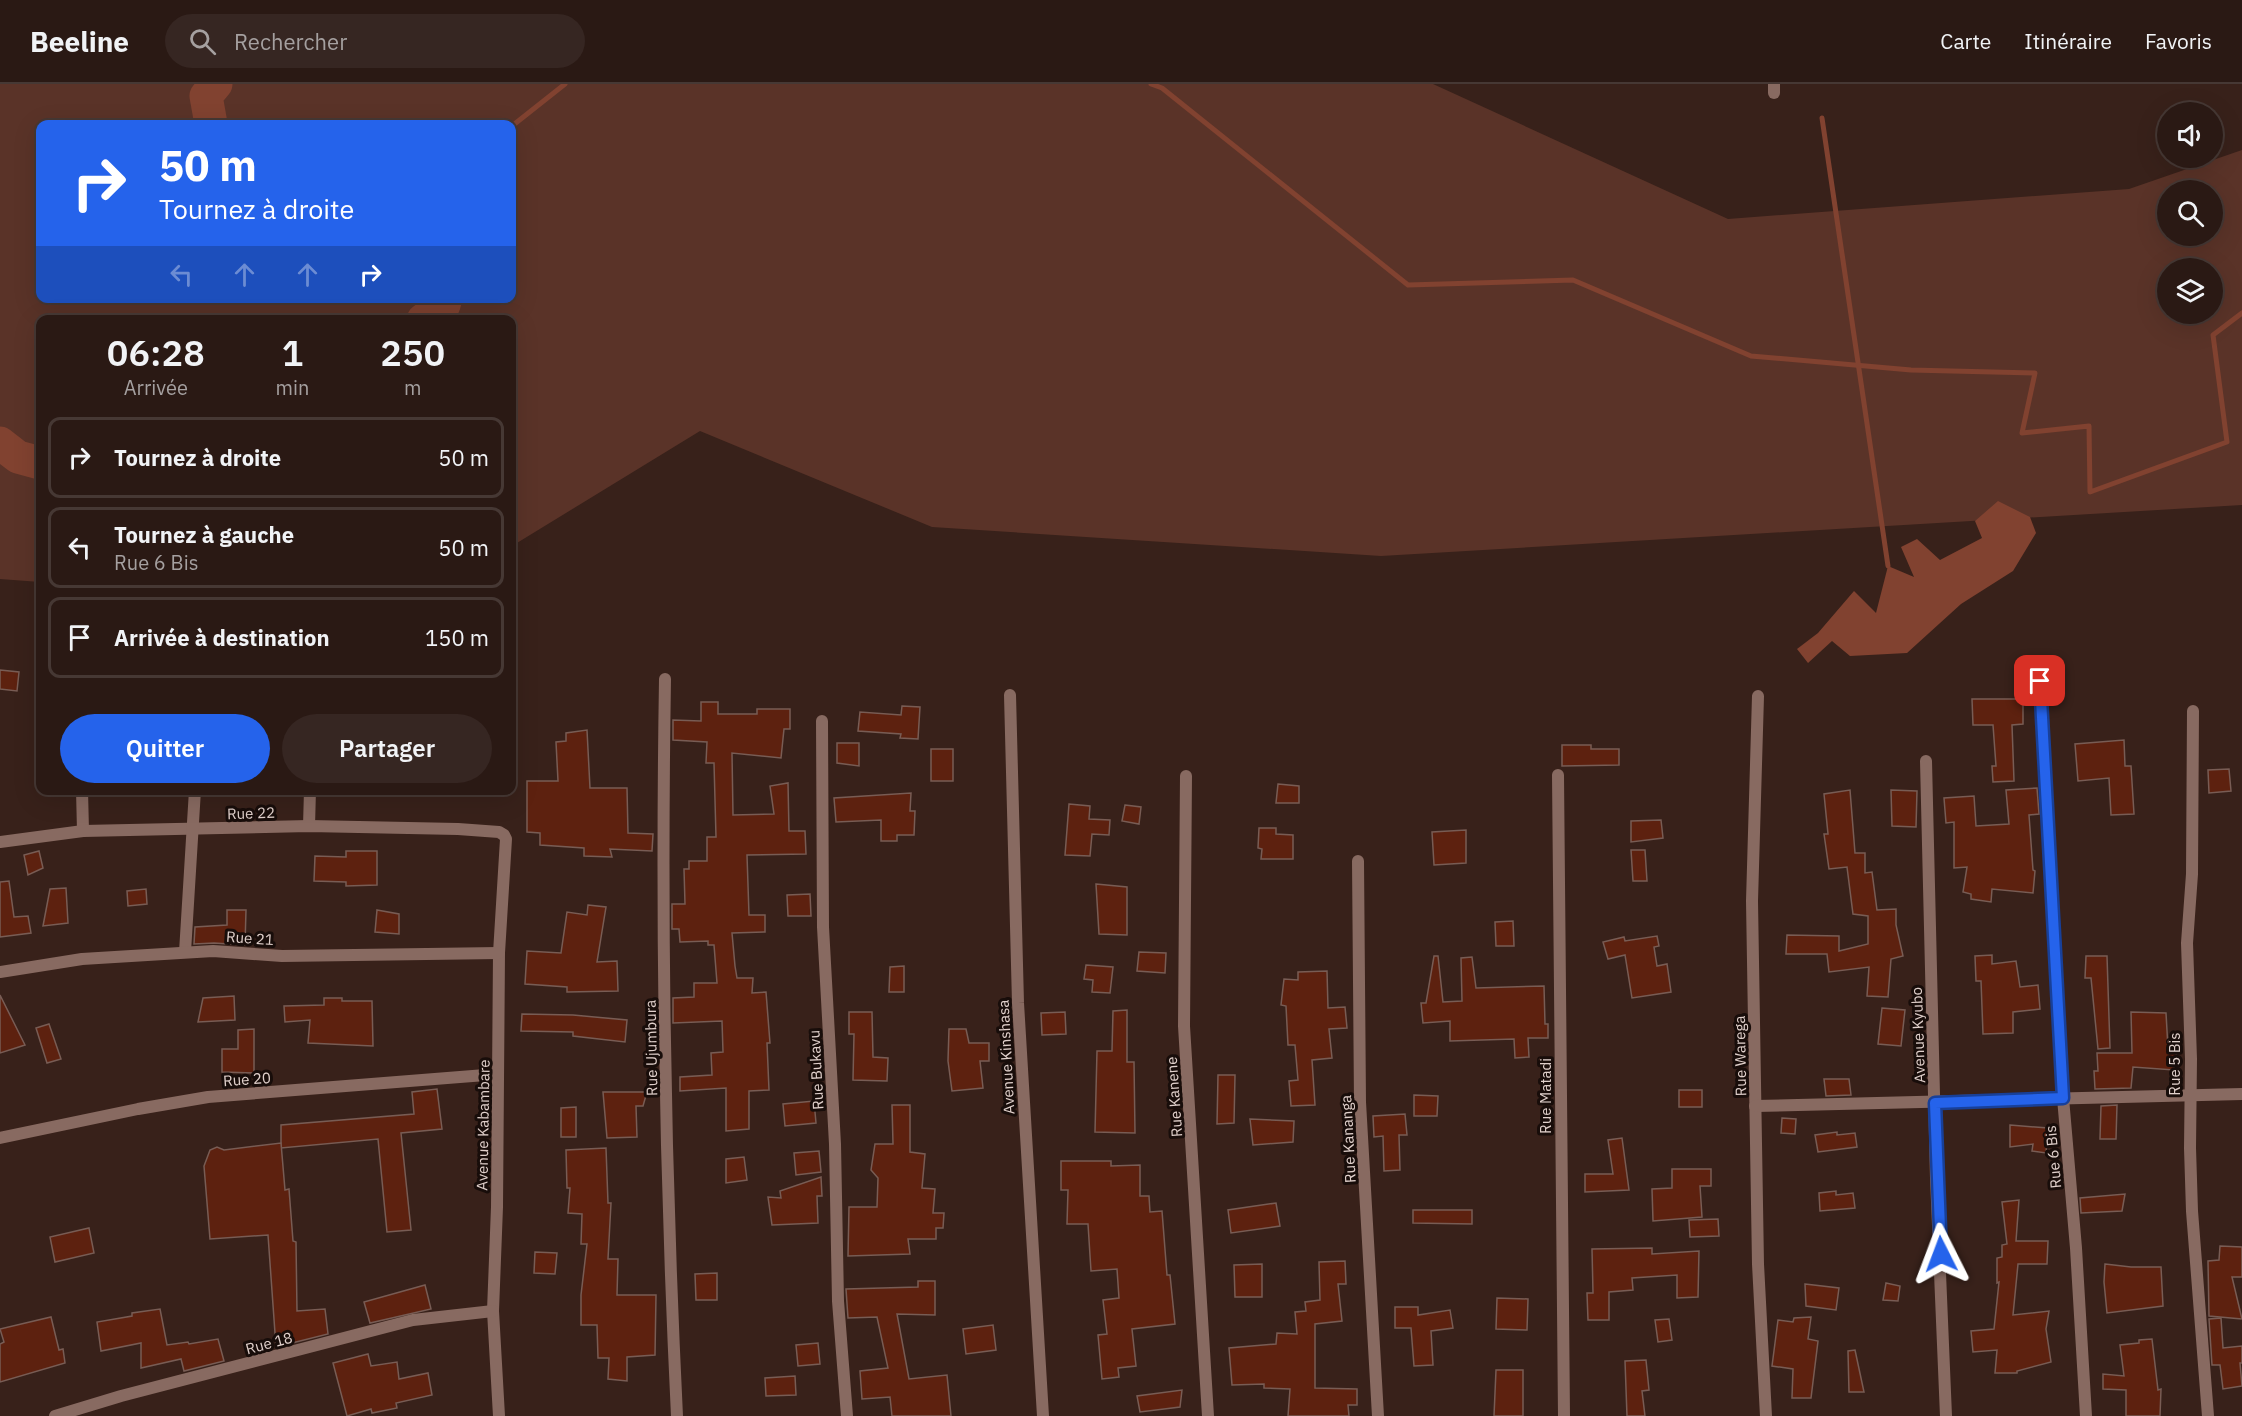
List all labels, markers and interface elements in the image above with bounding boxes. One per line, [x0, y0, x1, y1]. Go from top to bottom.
search box [165, 14, 585, 68]
text: Beeline [30, 23, 129, 60]
icon: search [186, 25, 219, 58]
text: Rechercher [234, 27, 347, 56]
text: Carte [1940, 27, 1991, 55]
text: Itinéraire [2024, 27, 2112, 55]
text: Favoris [2145, 27, 2212, 55]
map controls [2157, 102, 2223, 324]
button: sound [2157, 102, 2223, 168]
text: 50 m [159, 138, 257, 193]
icon: right [60, 144, 138, 222]
button: search [2157, 180, 2223, 246]
text: Tournez à droite [159, 191, 354, 226]
icon: left [165, 258, 198, 291]
icon: ahead [228, 258, 261, 291]
icon: ahead [291, 258, 324, 291]
icon: right [354, 258, 387, 291]
button: layers [2157, 258, 2223, 324]
text: 06:28 [107, 329, 205, 376]
text: 1 [282, 329, 303, 376]
text: 250 [380, 329, 445, 376]
text: Arrivée [124, 374, 188, 401]
text: min [276, 374, 309, 401]
text: m [404, 374, 421, 401]
icon: right [63, 441, 96, 474]
text: Tournez à droite [114, 443, 281, 472]
text: 50 m [438, 443, 489, 472]
text: Tournez à gauche [114, 520, 294, 549]
icon: left [63, 531, 96, 564]
text: 50 m [438, 533, 489, 562]
text: Rue 6 Bis [114, 549, 198, 576]
icon: arrive [63, 621, 96, 654]
text: Arrivée à destination [114, 623, 330, 652]
text: 150 m [425, 623, 489, 652]
pin [2014, 655, 2065, 706]
icon: arrive [2023, 664, 2056, 697]
button: Quitter [60, 714, 270, 783]
button: Partager [282, 714, 492, 783]
street label: Rue 22 [227, 803, 275, 823]
street label: Rue 21 [225, 927, 275, 949]
street label: Avenue Kyubo [1907, 987, 1929, 1083]
street label: Avenue Kinshasa [994, 999, 1018, 1115]
street label: Rue Ujumbura [641, 1000, 661, 1096]
street label: Rue Warega [1730, 1016, 1750, 1096]
street label: Rue Bukavu [804, 1030, 828, 1110]
street label: Rue 5 Bis [2165, 1032, 2184, 1096]
street label: Rue Kanene [1162, 1056, 1186, 1138]
street label: Rue Matadi [1536, 1058, 1555, 1134]
street label: Avenue Kabambare [472, 1059, 494, 1191]
street label: Rue 20 [222, 1068, 272, 1090]
street label: Rue Kananga [1336, 1094, 1360, 1184]
street label: Rue 6 Bis [2041, 1125, 2065, 1189]
position arrow [1909, 1222, 1973, 1286]
street label: Rue 18 [243, 1328, 295, 1358]

